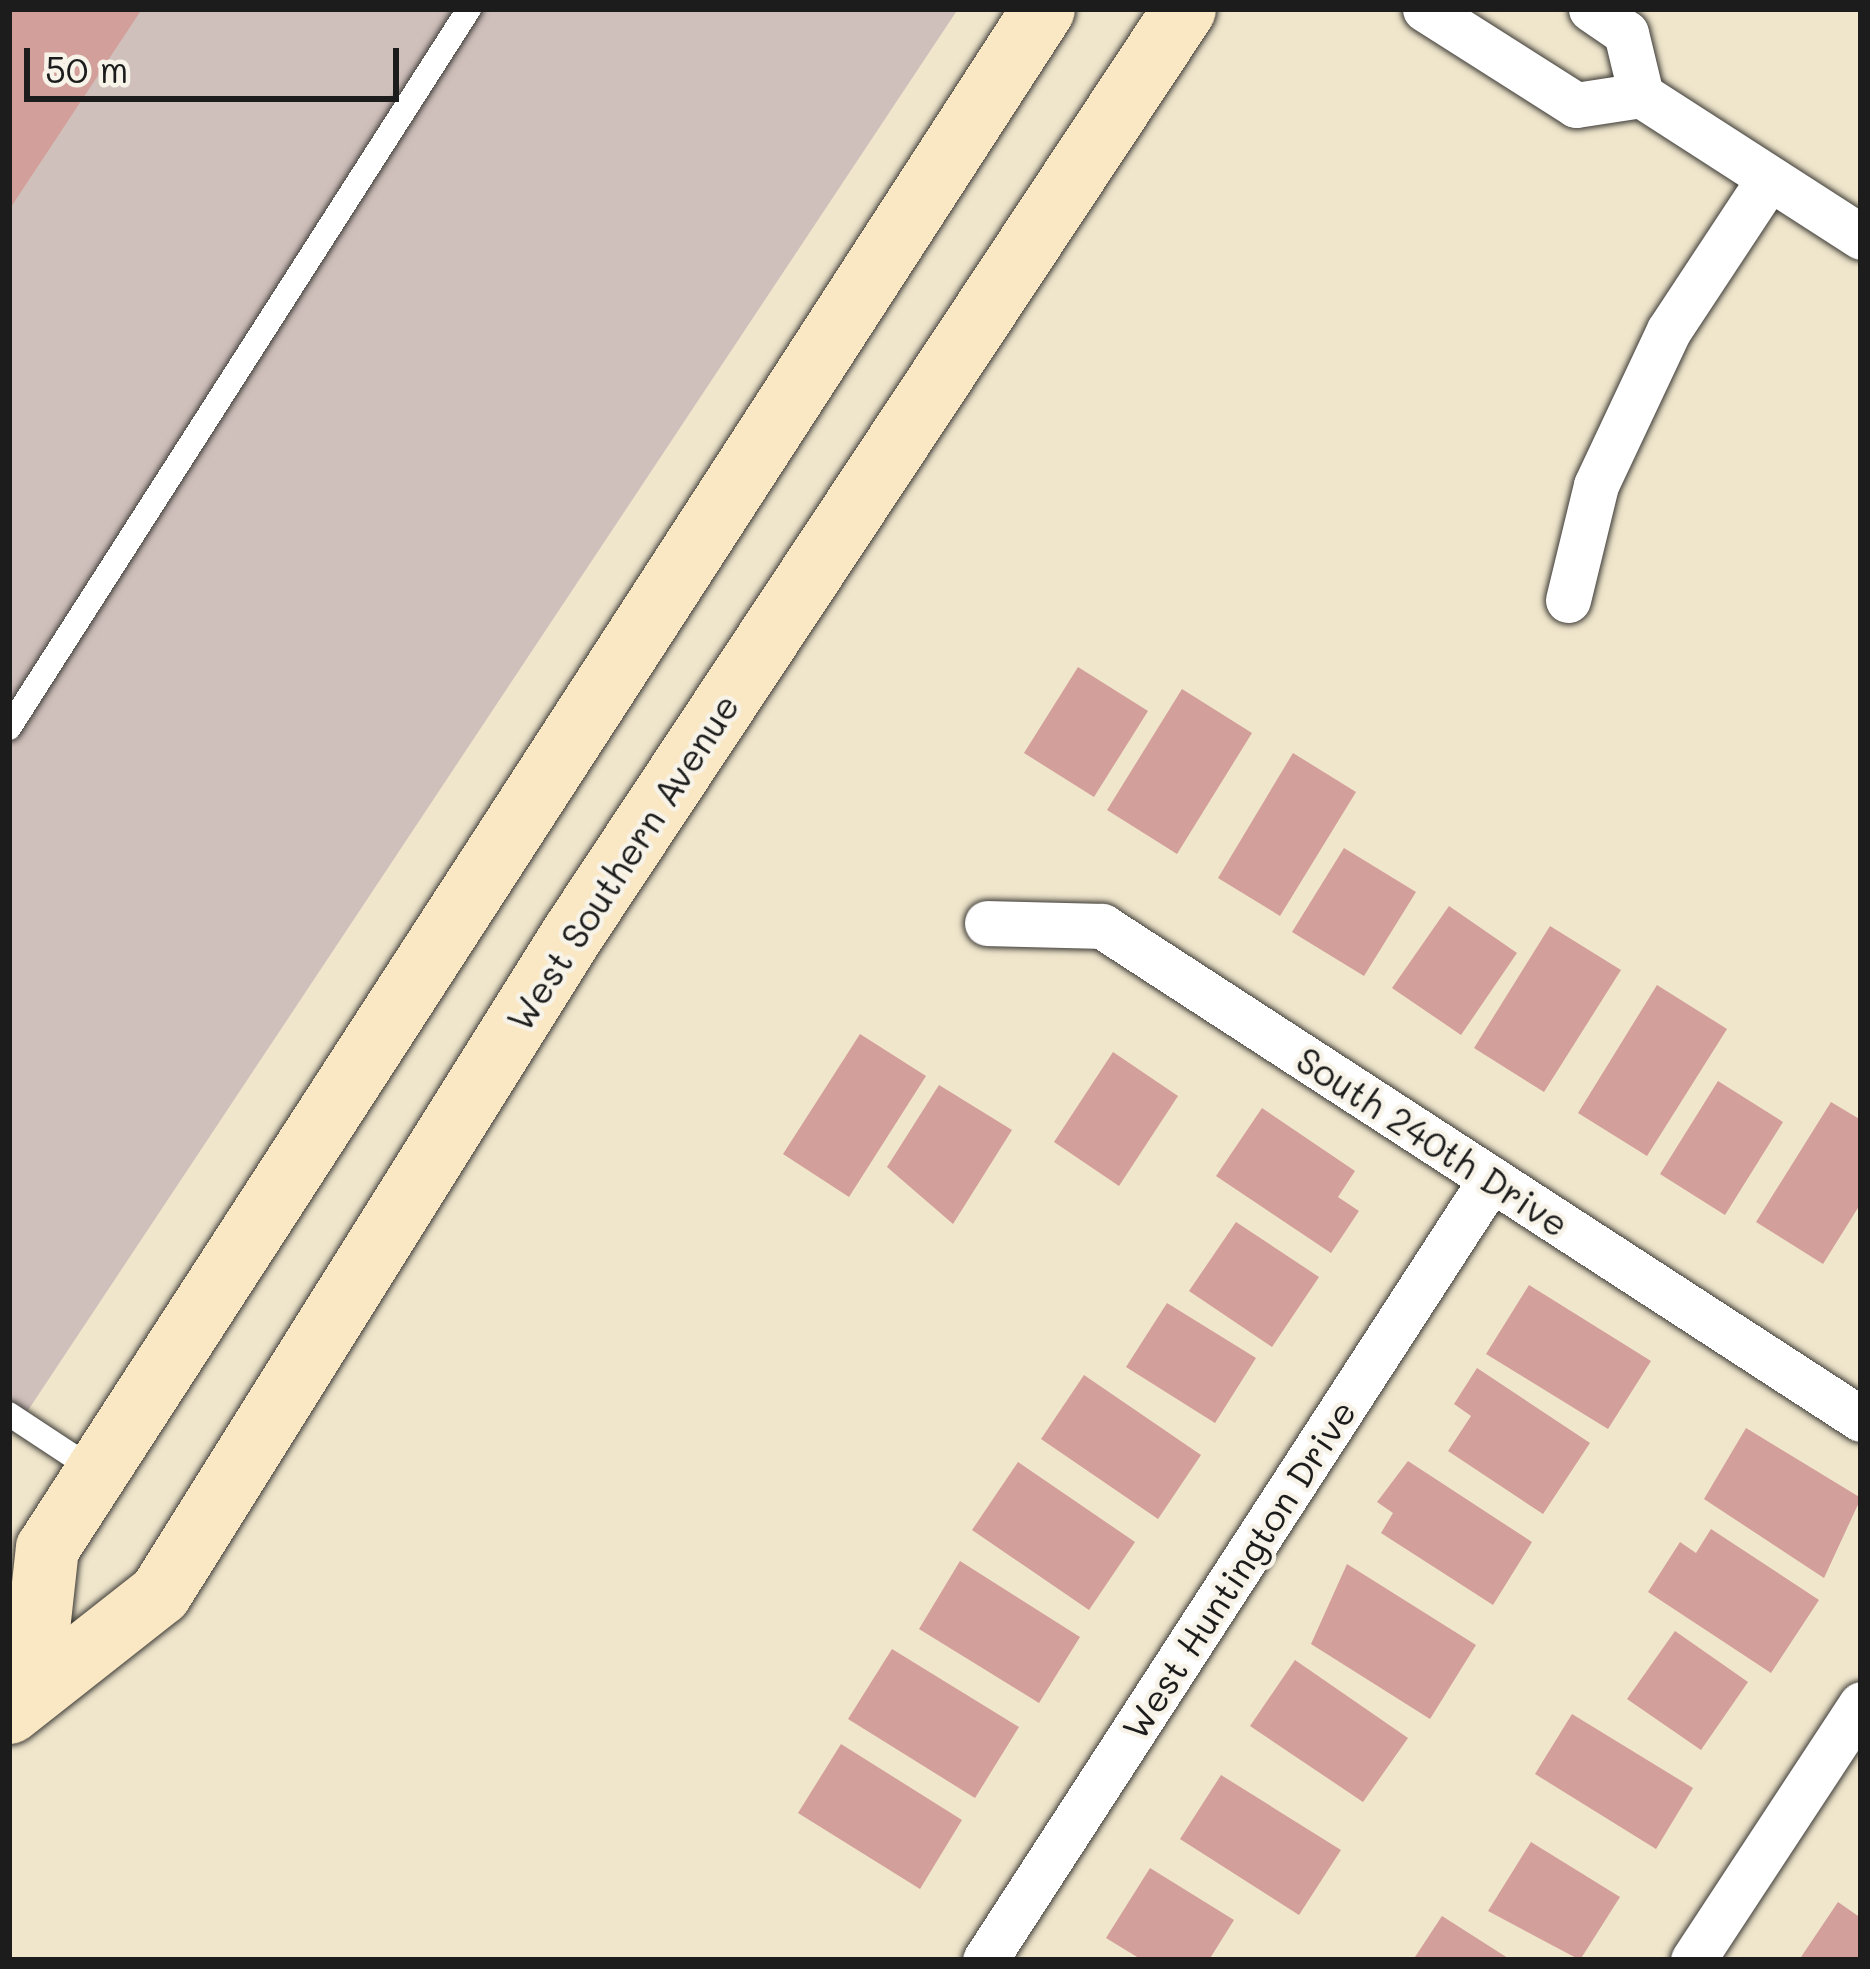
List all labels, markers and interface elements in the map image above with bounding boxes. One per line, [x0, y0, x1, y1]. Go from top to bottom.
scale bar [30, 24, 405, 98]
text: 50 m [45, 45, 128, 92]
street label: West Southern Avenue [497, 686, 747, 1038]
street label: South 240th Drive [1289, 1037, 1577, 1245]
street label: West Huntington Drive [1112, 1391, 1364, 1747]

